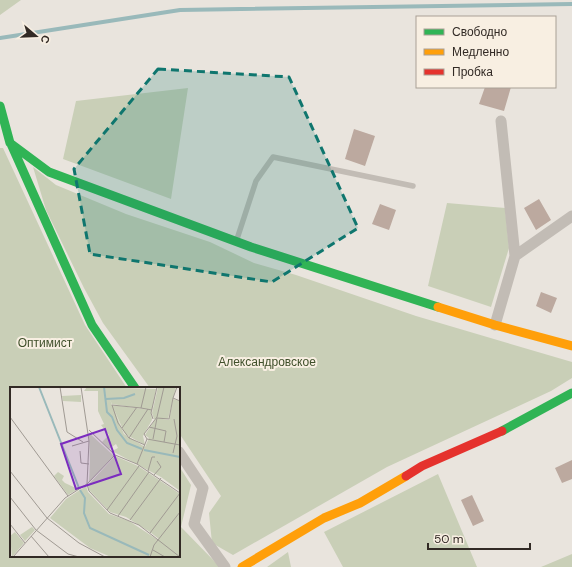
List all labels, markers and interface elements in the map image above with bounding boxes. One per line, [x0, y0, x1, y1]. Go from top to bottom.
north arrow [16, 16, 56, 56]
legend [416, 16, 556, 88]
text: Свободно [452, 24, 507, 40]
text: С [38, 33, 53, 45]
text: Медленно [452, 44, 509, 60]
text: Пробка [452, 64, 493, 80]
park label: Оптимист [18, 335, 73, 351]
park label: Александровское [218, 354, 316, 370]
inset map [10, 387, 180, 557]
scale bar [428, 525, 530, 551]
text: 50 m [434, 531, 463, 547]

